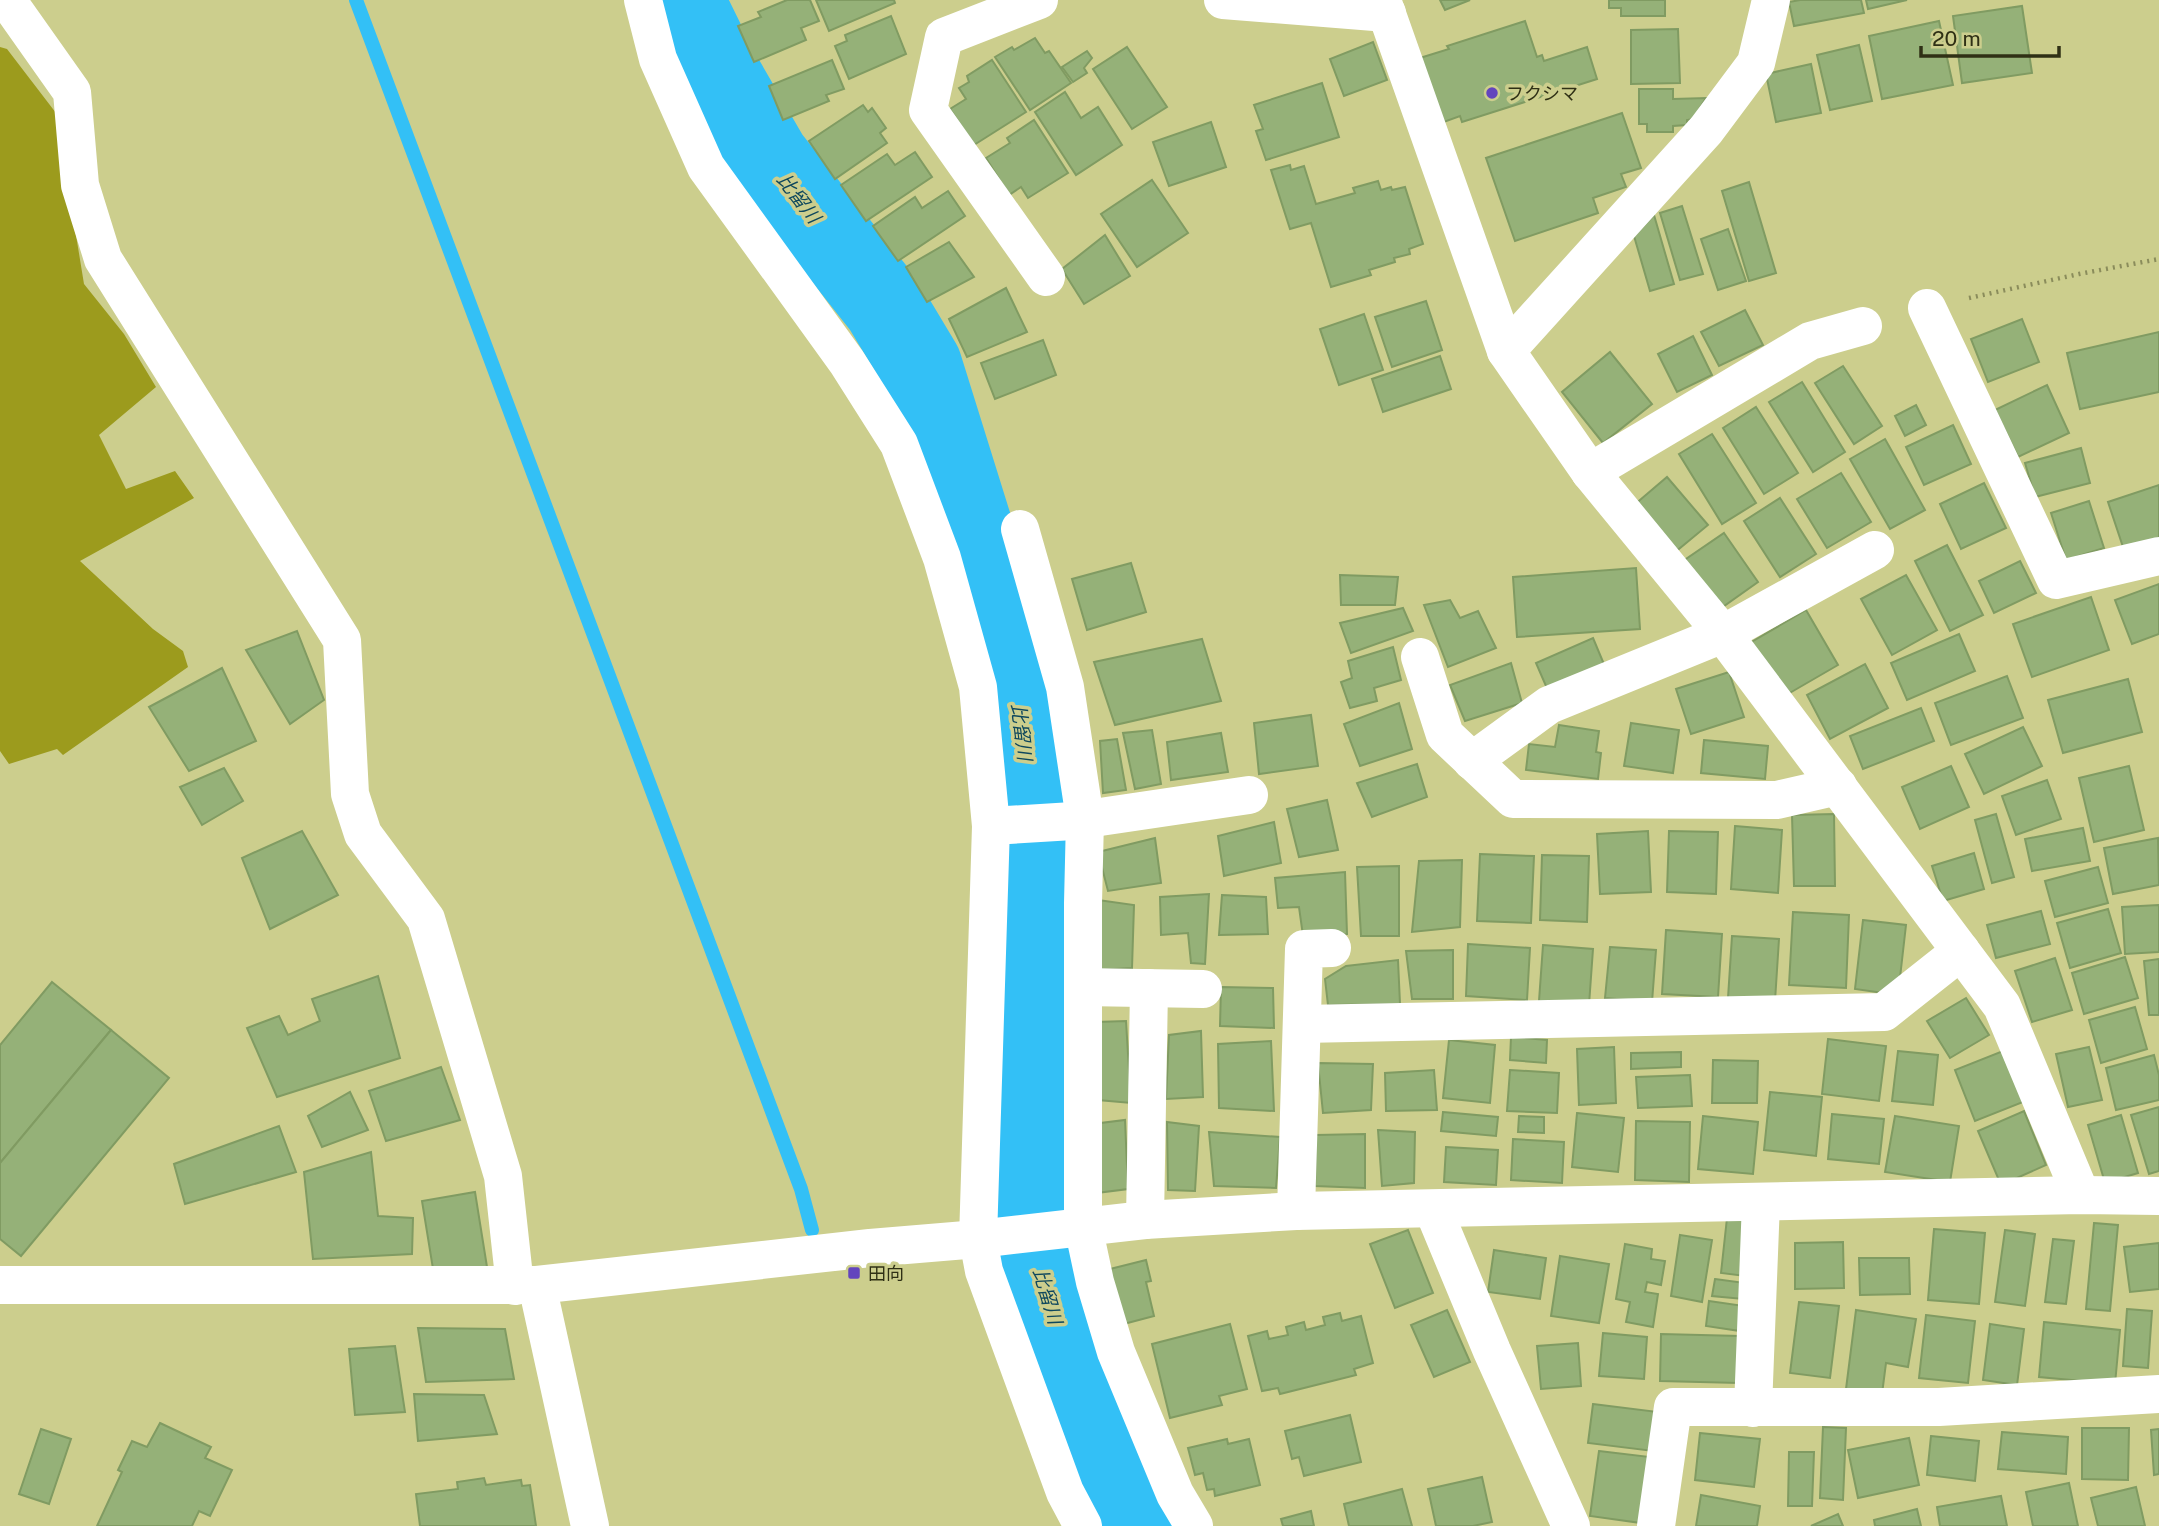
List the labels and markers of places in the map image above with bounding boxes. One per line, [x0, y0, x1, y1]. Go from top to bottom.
place label: フクシマ [1506, 83, 1578, 104]
marker: フクシマ [1484, 85, 1500, 101]
place label: 田向 [868, 1263, 904, 1284]
marker: 田向 [846, 1265, 862, 1281]

